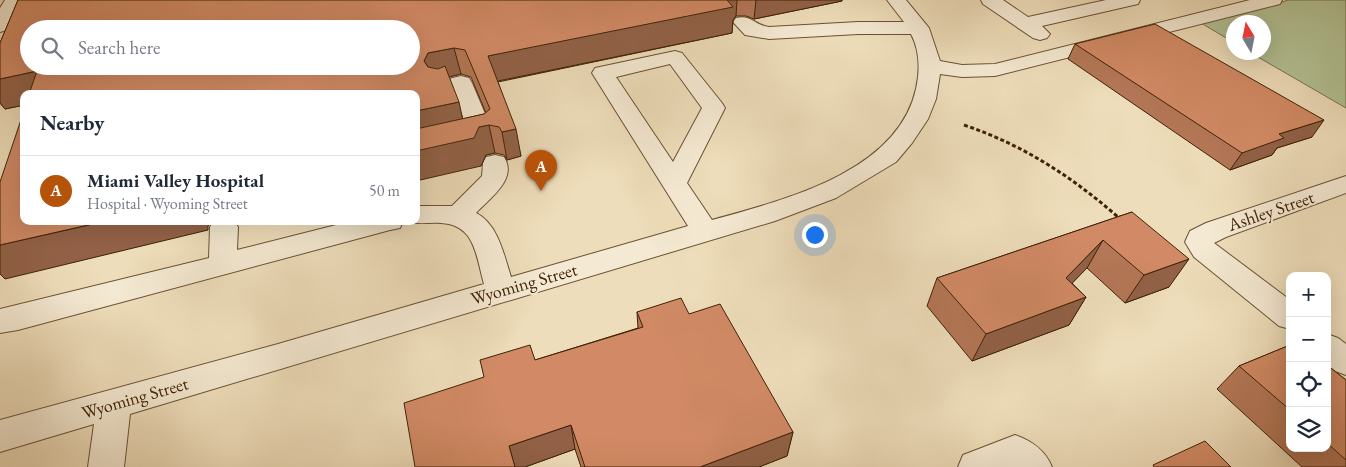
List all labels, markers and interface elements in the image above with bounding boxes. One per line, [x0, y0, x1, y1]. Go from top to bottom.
north arrow [1226, 15, 1271, 60]
search box [20, 20, 420, 75]
icon: search [38, 34, 66, 62]
text: Search here [78, 35, 160, 60]
text: Nearby [40, 109, 104, 136]
pin: A [525, 150, 557, 191]
text: Miami Valley Hospital [87, 168, 264, 193]
text: A [50, 180, 62, 201]
text: 50 m [369, 180, 400, 201]
street label: Ashley Street [1224, 185, 1317, 236]
text: Hospital · Wyoming Street [87, 193, 248, 214]
your location [802, 222, 828, 248]
street label: Wyoming Street [468, 257, 580, 310]
map controls [1286, 272, 1331, 452]
button: + [1286, 272, 1331, 317]
button: − [1286, 317, 1331, 362]
button: locate [1286, 362, 1331, 407]
street label: Wyoming Street [79, 371, 191, 424]
button: layers [1286, 407, 1331, 452]

